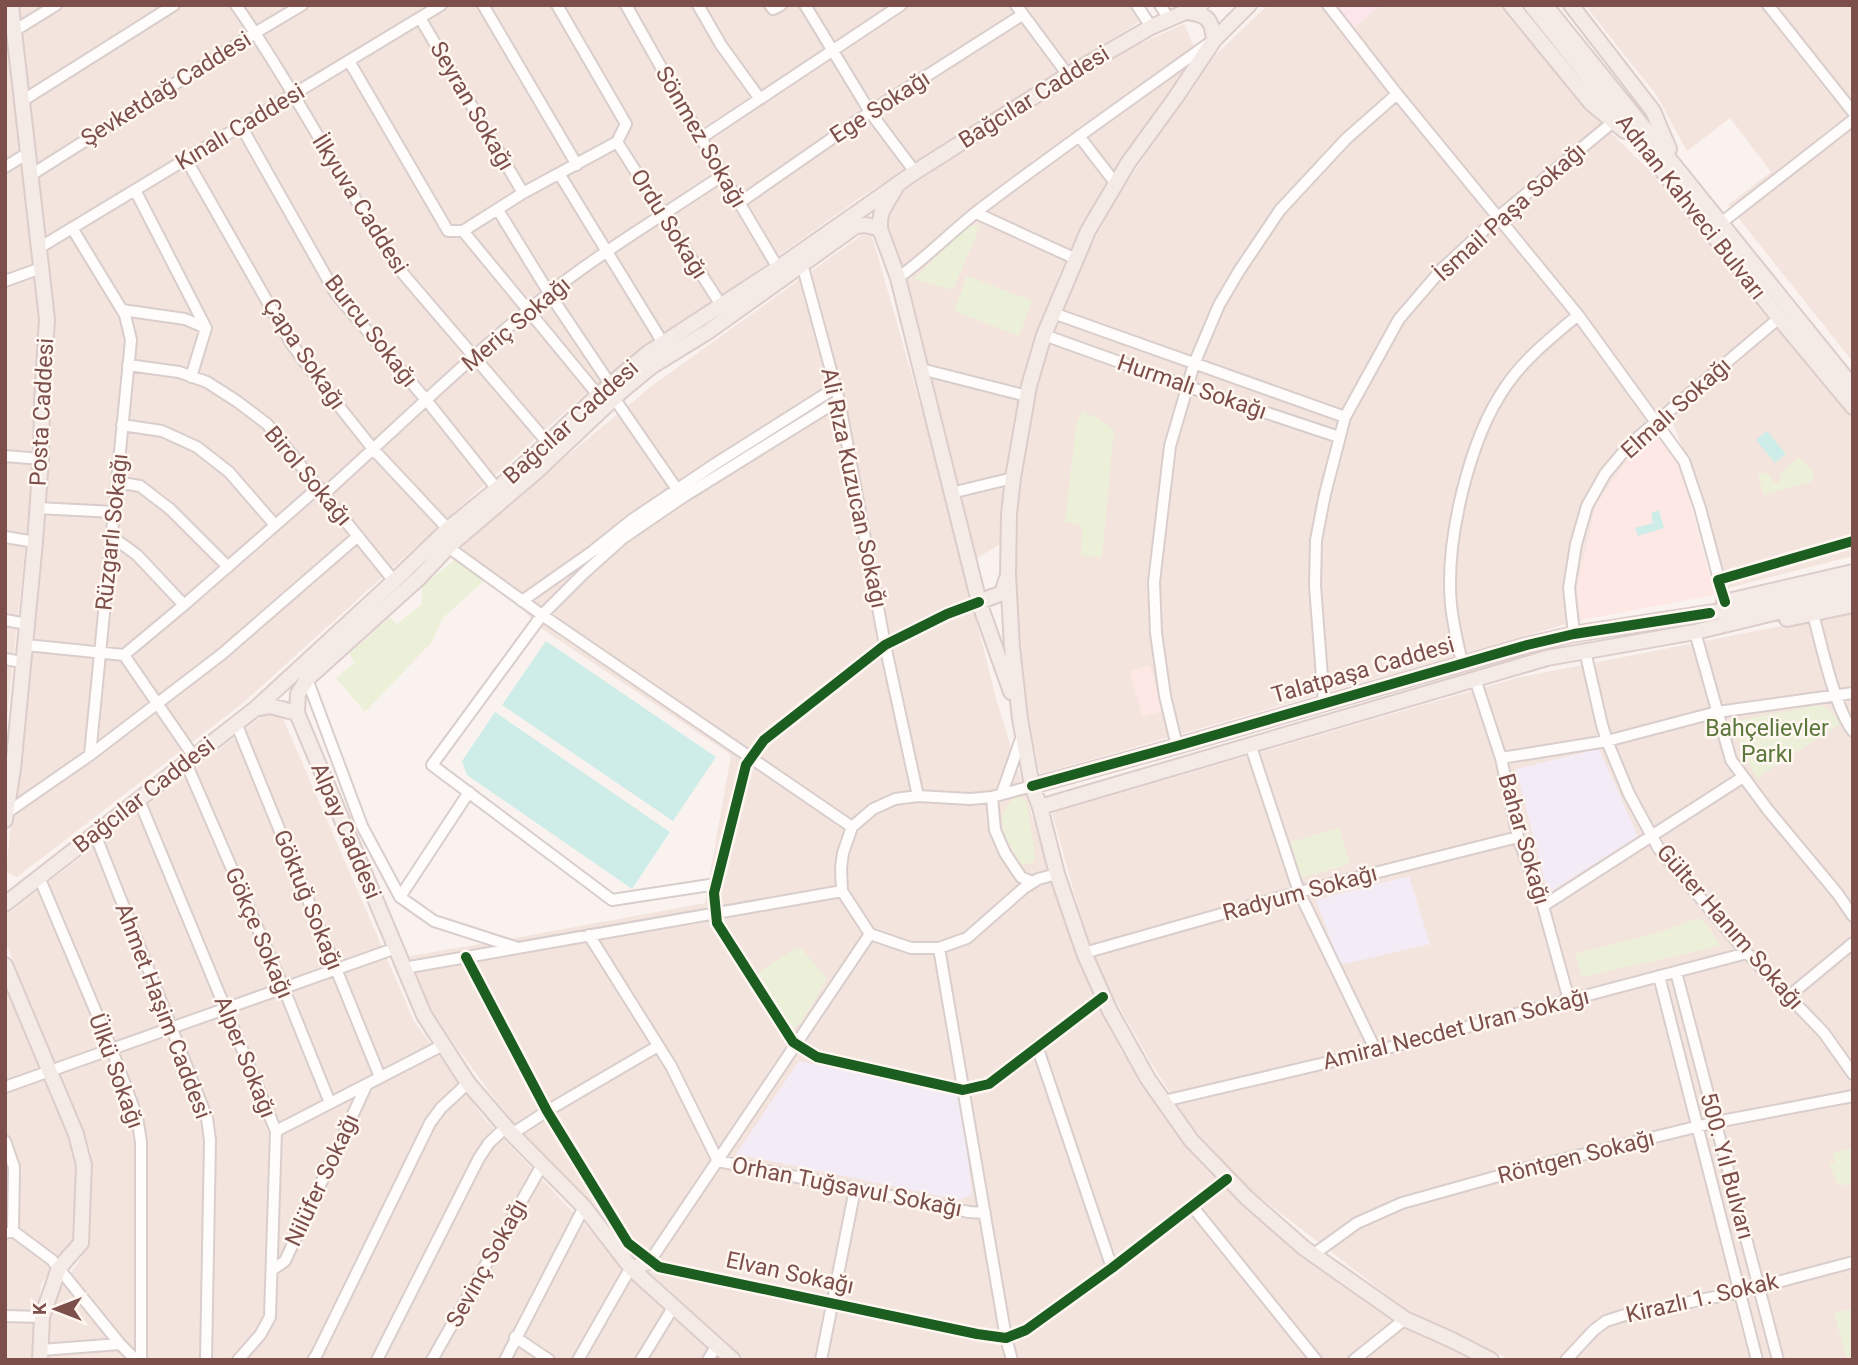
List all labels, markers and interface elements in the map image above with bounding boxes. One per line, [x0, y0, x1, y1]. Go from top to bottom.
street label: Şevketdağ Caddesi [76, 26, 256, 152]
street label: Seyran Sokağı [424, 37, 520, 175]
street label: Bağcılar Caddesi [954, 40, 1114, 154]
street label: Sönmez Sokağı [650, 62, 752, 212]
street label: Ege Sokağı [825, 65, 935, 149]
street label: Kınalı Caddesi [171, 78, 309, 176]
street label: Adnan Kahveci Bulvarı [1610, 109, 1772, 305]
street label: İlkyuva Caddesi [306, 129, 414, 279]
street label: İsmail Paşa Sokağı [1429, 137, 1591, 287]
street label: Ordu Sokağı [625, 164, 713, 284]
street label: Burcu Sokağı [319, 270, 423, 392]
street label: Meriç Sokağı [456, 271, 576, 377]
street label: Çapa Sokağı [257, 293, 351, 415]
street label: Posta Caddesi [25, 337, 59, 487]
street label: Hurmalı Sokağı [1114, 349, 1270, 425]
street label: Elmalı Sokağı [1616, 352, 1736, 464]
street label: Bağcılar Caddesi [498, 354, 644, 490]
street label: Ali Rıza Kuzucan Sokağı [815, 365, 893, 611]
street label: Birol Sokağı [259, 421, 357, 531]
street label: Rüzgarlı Sokağı [90, 452, 134, 612]
street label: Talatpaşa Caddesi [1268, 631, 1458, 709]
park label: Bahçelievler Parkı [1705, 715, 1829, 768]
street label: Bağcılar Caddesi [68, 731, 220, 859]
street label: Alpay Caddesi [305, 759, 387, 903]
street label: Bahar Sokağı [1492, 770, 1556, 908]
street label: Göktuğ Sokağı [268, 826, 348, 974]
street label: Gülter Hanım Sokağı [1651, 839, 1809, 1015]
street label: Radyum Sokağı [1220, 859, 1380, 927]
street label: Gökçe Sokağı [219, 863, 299, 1003]
street label: Ahmet Haşim Caddesi [109, 899, 217, 1123]
street label: Amiral Necdet Uran Sokağı [1320, 983, 1592, 1075]
street label: Alper Sokağı [208, 992, 282, 1122]
street label: Ülkü Sokağı [83, 1010, 150, 1132]
street label: 500. Yıl Bulvarı [1694, 1090, 1760, 1242]
street label: Nilüfer Sokağı [279, 1109, 365, 1251]
street label: Röntgen Sokağı [1495, 1124, 1657, 1190]
street label: Orhan Tuğsavul Sokağı [730, 1151, 964, 1223]
street label: Sevinç Sokağı [441, 1194, 533, 1332]
street label: Elvan Sokağı [724, 1246, 856, 1300]
street label: Kirazlı 1. Sokak [1623, 1267, 1781, 1329]
north arrow [21, 1274, 91, 1344]
text: K [28, 1302, 51, 1315]

